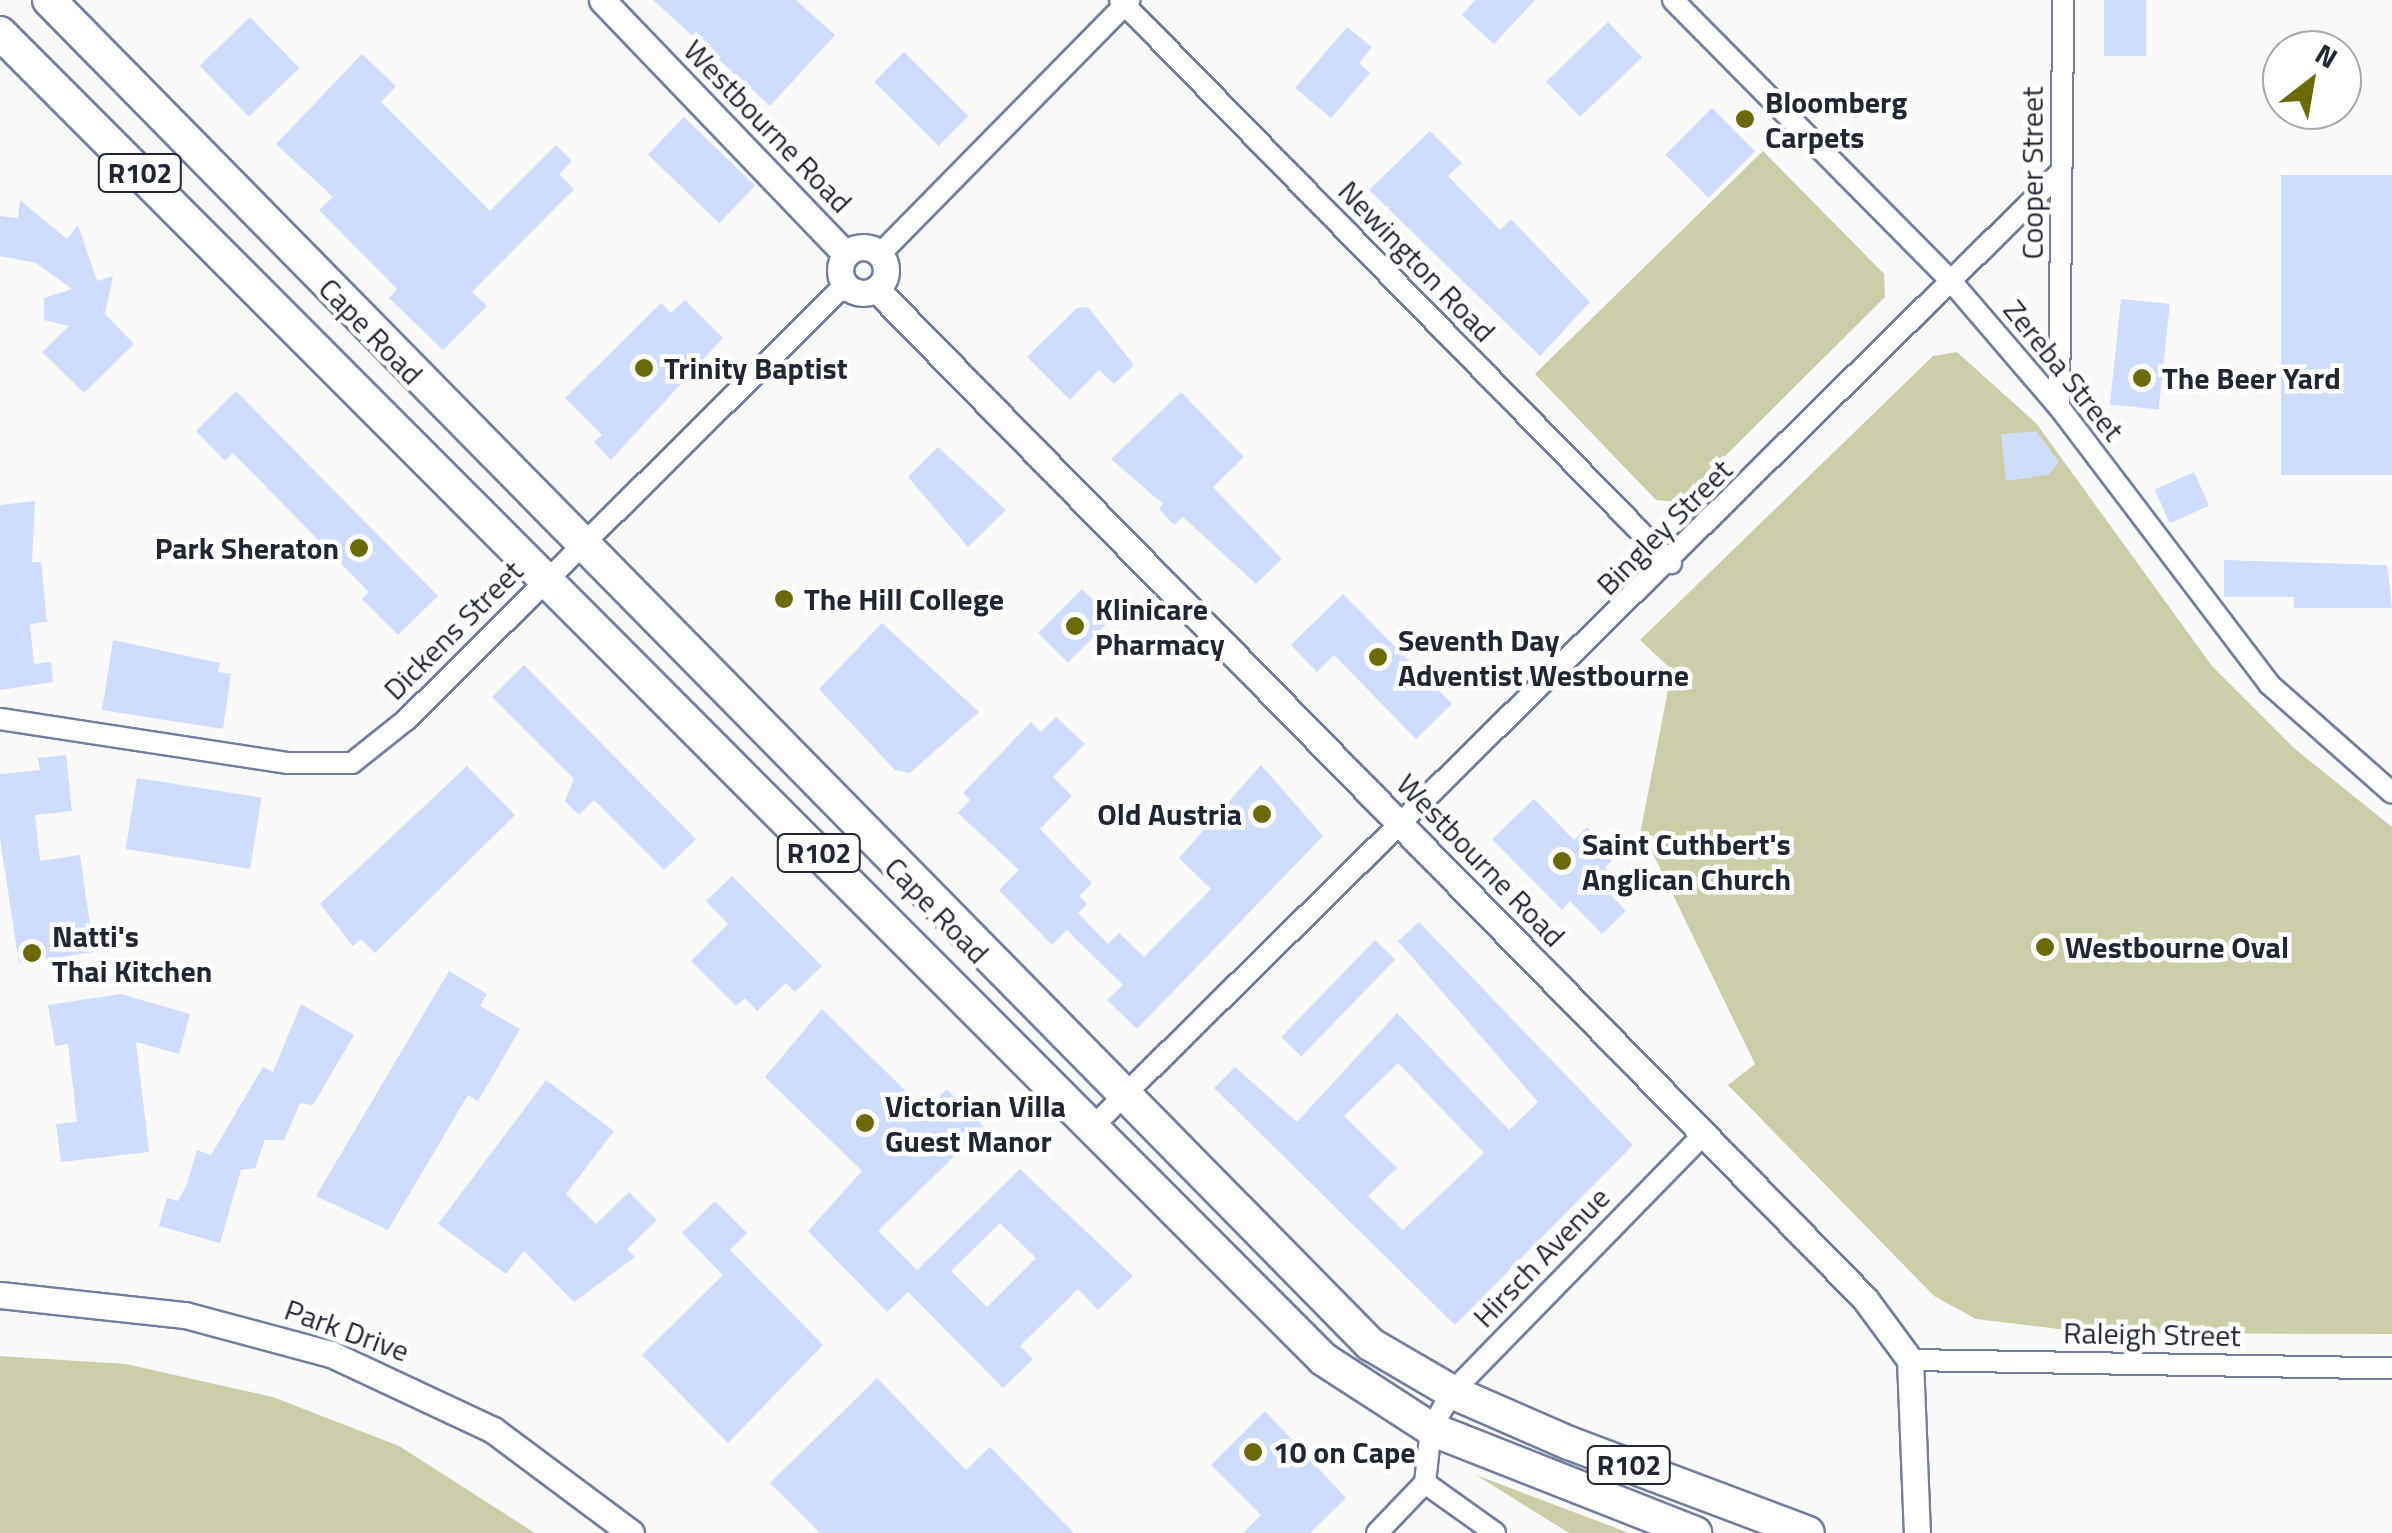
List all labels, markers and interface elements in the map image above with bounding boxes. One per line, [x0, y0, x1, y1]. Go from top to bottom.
north arrow [2262, 30, 2362, 130]
street label: Westbourne Road [676, 32, 860, 220]
text: N [2307, 32, 2346, 79]
place label: Bloomberg Carpets [1765, 84, 1907, 154]
street label: Cooper Street [2014, 87, 2050, 259]
marker: Bloomberg Carpets [1734, 108, 1756, 130]
road number: R102 [98, 150, 182, 196]
street label: Newington Road [1331, 173, 1503, 349]
street label: Cape Road [312, 270, 430, 392]
street label: Zereba Street [1996, 292, 2132, 448]
place label: Trinity Baptist [664, 350, 848, 386]
marker: Trinity Baptist [633, 357, 655, 379]
place label: The Beer Yard [2162, 360, 2341, 396]
marker: The Beer Yard [2131, 367, 2153, 389]
street label: Bingley Street [1589, 452, 1739, 602]
place label: Park Sheraton [155, 530, 339, 566]
marker: Park Sheraton [348, 537, 370, 559]
street label: Dickens Street [376, 553, 530, 707]
place label: The Hill College [804, 581, 1004, 617]
marker: The Hill College [773, 588, 795, 610]
place label: Klinicare Pharmacy [1095, 591, 1225, 662]
marker: Klinicare Pharmacy [1064, 615, 1086, 637]
place label: Seventh Day Adventist Westbourne [1398, 622, 1689, 692]
marker: Seventh Day Adventist Westbourne [1367, 646, 1389, 668]
street label: Westbourne Road [1389, 766, 1573, 954]
place label: Old Austria [1097, 796, 1242, 832]
marker: Old Austria [1251, 803, 1273, 825]
place label: Saint Cuthbert's Anglican Church [1582, 826, 1791, 896]
road number: R102 [776, 830, 862, 876]
street label: Cape Road [878, 849, 996, 971]
marker: Saint Cuthbert's Anglican Church [1551, 850, 1573, 872]
place label: Natti's Thai Kitchen [52, 918, 212, 988]
place label: Westbourne Oval [2065, 929, 2289, 965]
marker: Westbourne Oval [2034, 936, 2056, 958]
marker: Natti's Thai Kitchen [21, 942, 43, 964]
place label: Victorian Villa Guest Manor [885, 1088, 1066, 1158]
marker: Victorian Villa Guest Manor [854, 1112, 876, 1134]
street label: Hirsch Avenue [1465, 1179, 1617, 1335]
street label: Park Drive [280, 1291, 414, 1369]
street label: Raleigh Street [2063, 1314, 2241, 1354]
place label: 10 on Cape [1273, 1434, 1416, 1470]
marker: 10 on Cape [1242, 1441, 1264, 1463]
road number: R102 [1586, 1442, 1672, 1488]

